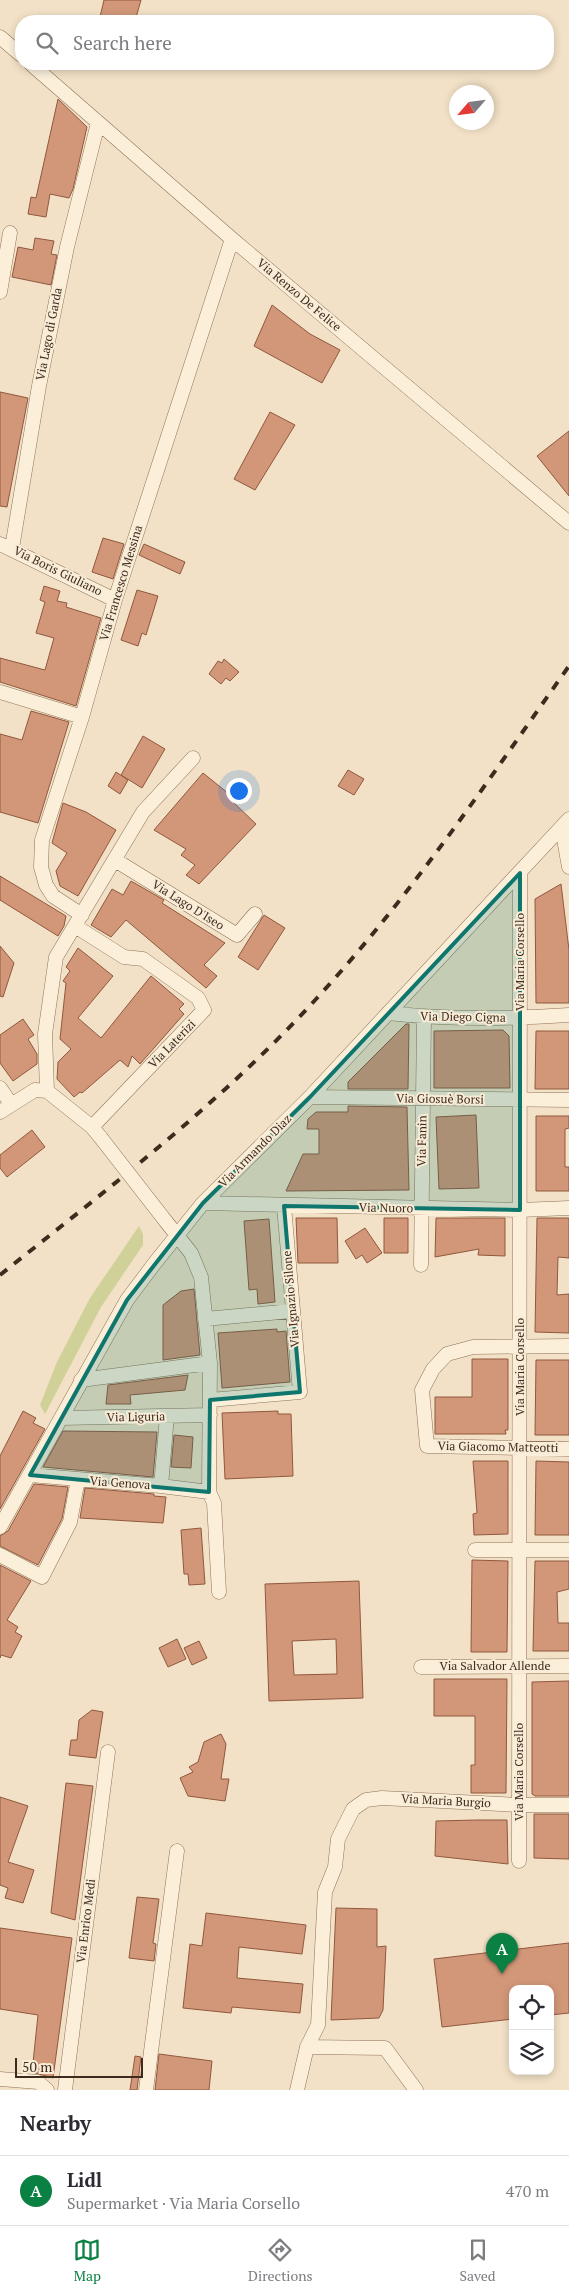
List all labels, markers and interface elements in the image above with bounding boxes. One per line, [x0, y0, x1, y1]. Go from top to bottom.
search box [15, 15, 554, 70]
icon: search [33, 29, 61, 57]
text: Search here [73, 30, 172, 55]
north arrow [449, 85, 494, 130]
street label: Via Renzo De Felice [254, 255, 344, 334]
street label: Via Lago di Garda [32, 286, 65, 382]
street label: Via Francesco Messina [96, 523, 145, 643]
street label: Via Boris Giuliano [11, 543, 105, 599]
your location [226, 778, 252, 804]
street label: Via Lago D'Iseo [149, 876, 227, 933]
street label: Via Maria Corsello [512, 913, 527, 1011]
street label: Via Diego Cigna [420, 1008, 506, 1025]
street label: Via Laterizi [145, 1016, 199, 1071]
street label: Via Giosuè Borsi [396, 1090, 484, 1107]
street label: Via Armando Diaz [215, 1111, 294, 1190]
street label: Via Fanin [414, 1115, 429, 1167]
street label: Via Nuoro [359, 1200, 414, 1215]
street label: Via Ignazio Silone [279, 1250, 302, 1348]
street label: Via Maria Corsello [512, 1318, 527, 1416]
street label: Via Liguria [107, 1408, 165, 1425]
street label: Via Giacomo Matteotti [437, 1438, 559, 1455]
street label: Via Genova [89, 1473, 151, 1492]
street label: Via Salvador Allende [440, 1658, 550, 1673]
street label: Via Maria Corsello [511, 1723, 526, 1821]
street label: Via Maria Burgio [401, 1791, 492, 1810]
street label: Via Enrico Medi [73, 1878, 98, 1964]
pin: A [486, 1933, 518, 1974]
map controls [509, 1985, 554, 2075]
button: locate [509, 1985, 554, 2030]
button: layers [509, 2030, 554, 2075]
scale bar [15, 2055, 142, 2078]
text: 50 m [22, 2057, 52, 2076]
text: Nearby [20, 2109, 91, 2137]
text: Lidl [67, 2167, 102, 2192]
text: A [30, 2180, 42, 2202]
text: 470 m [506, 2180, 549, 2202]
text: Supermarket · Via Maria Corsello [67, 2192, 300, 2214]
tab: Map [73, 2236, 101, 2285]
tab: Directions [248, 2236, 313, 2285]
tab: Saved [459, 2236, 496, 2285]

